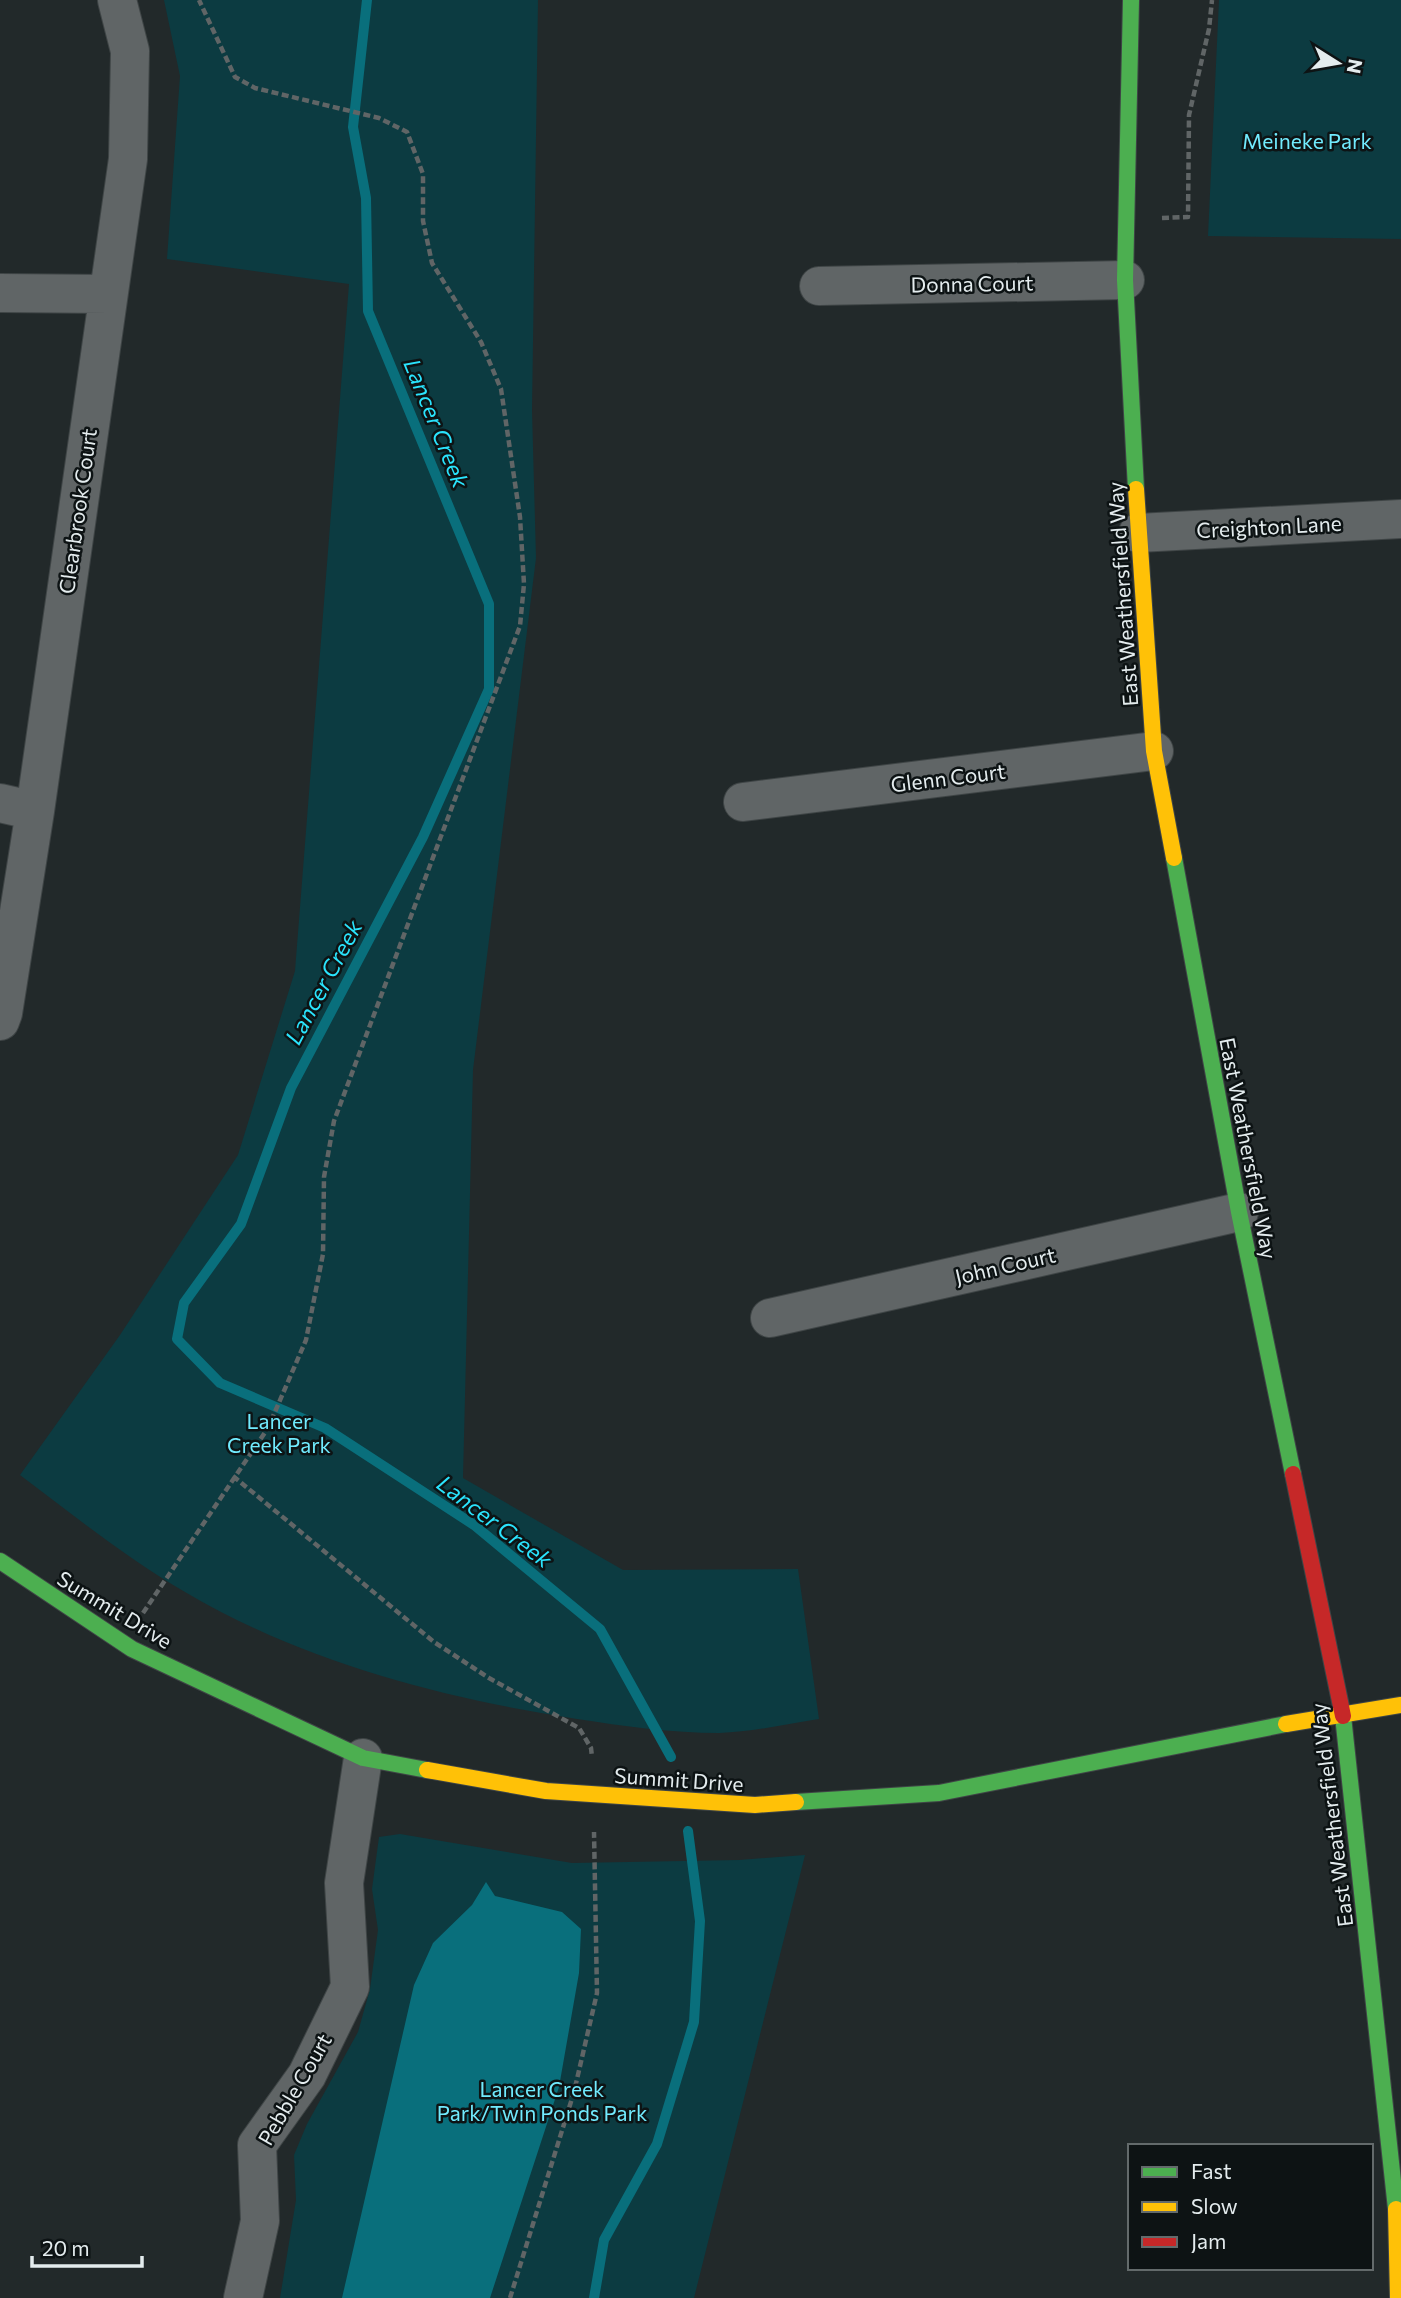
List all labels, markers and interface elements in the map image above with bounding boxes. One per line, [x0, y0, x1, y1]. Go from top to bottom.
north arrow [1303, 28, 1373, 98]
text: N [1343, 57, 1368, 76]
park label: Meineke Park [1242, 128, 1372, 153]
street label: Donna Court [910, 269, 1034, 297]
water label: Lancer Creek [398, 354, 476, 492]
street label: Clearbrook Court [53, 427, 101, 595]
street label: East Weathersfield Way [1102, 481, 1142, 707]
street label: Creighton Lane [1196, 510, 1342, 542]
street label: Glenn Court [889, 758, 1007, 796]
water label: Lancer Creek [279, 915, 368, 1049]
street label: East Weathersfield Way [1215, 1035, 1283, 1261]
street label: John Court [952, 1241, 1058, 1289]
park label: Lancer Creek Park [227, 1408, 331, 1457]
water label: Lancer Creek [432, 1469, 558, 1574]
street label: Summit Drive [53, 1565, 177, 1653]
street label: East Weathersfield Way [1305, 1702, 1357, 1928]
street label: Summit Drive [614, 1762, 744, 1796]
street label: Pebble Court [252, 2029, 336, 2149]
park label: Lancer Creek Park/Twin Ponds Park [437, 2076, 647, 2125]
legend [1128, 2144, 1373, 2270]
text: Fast [1191, 2158, 1232, 2183]
text: Slow [1191, 2193, 1238, 2218]
scale bar [32, 2224, 142, 2268]
text: Jam [1191, 2228, 1226, 2253]
text: 20 m [42, 2235, 90, 2260]

